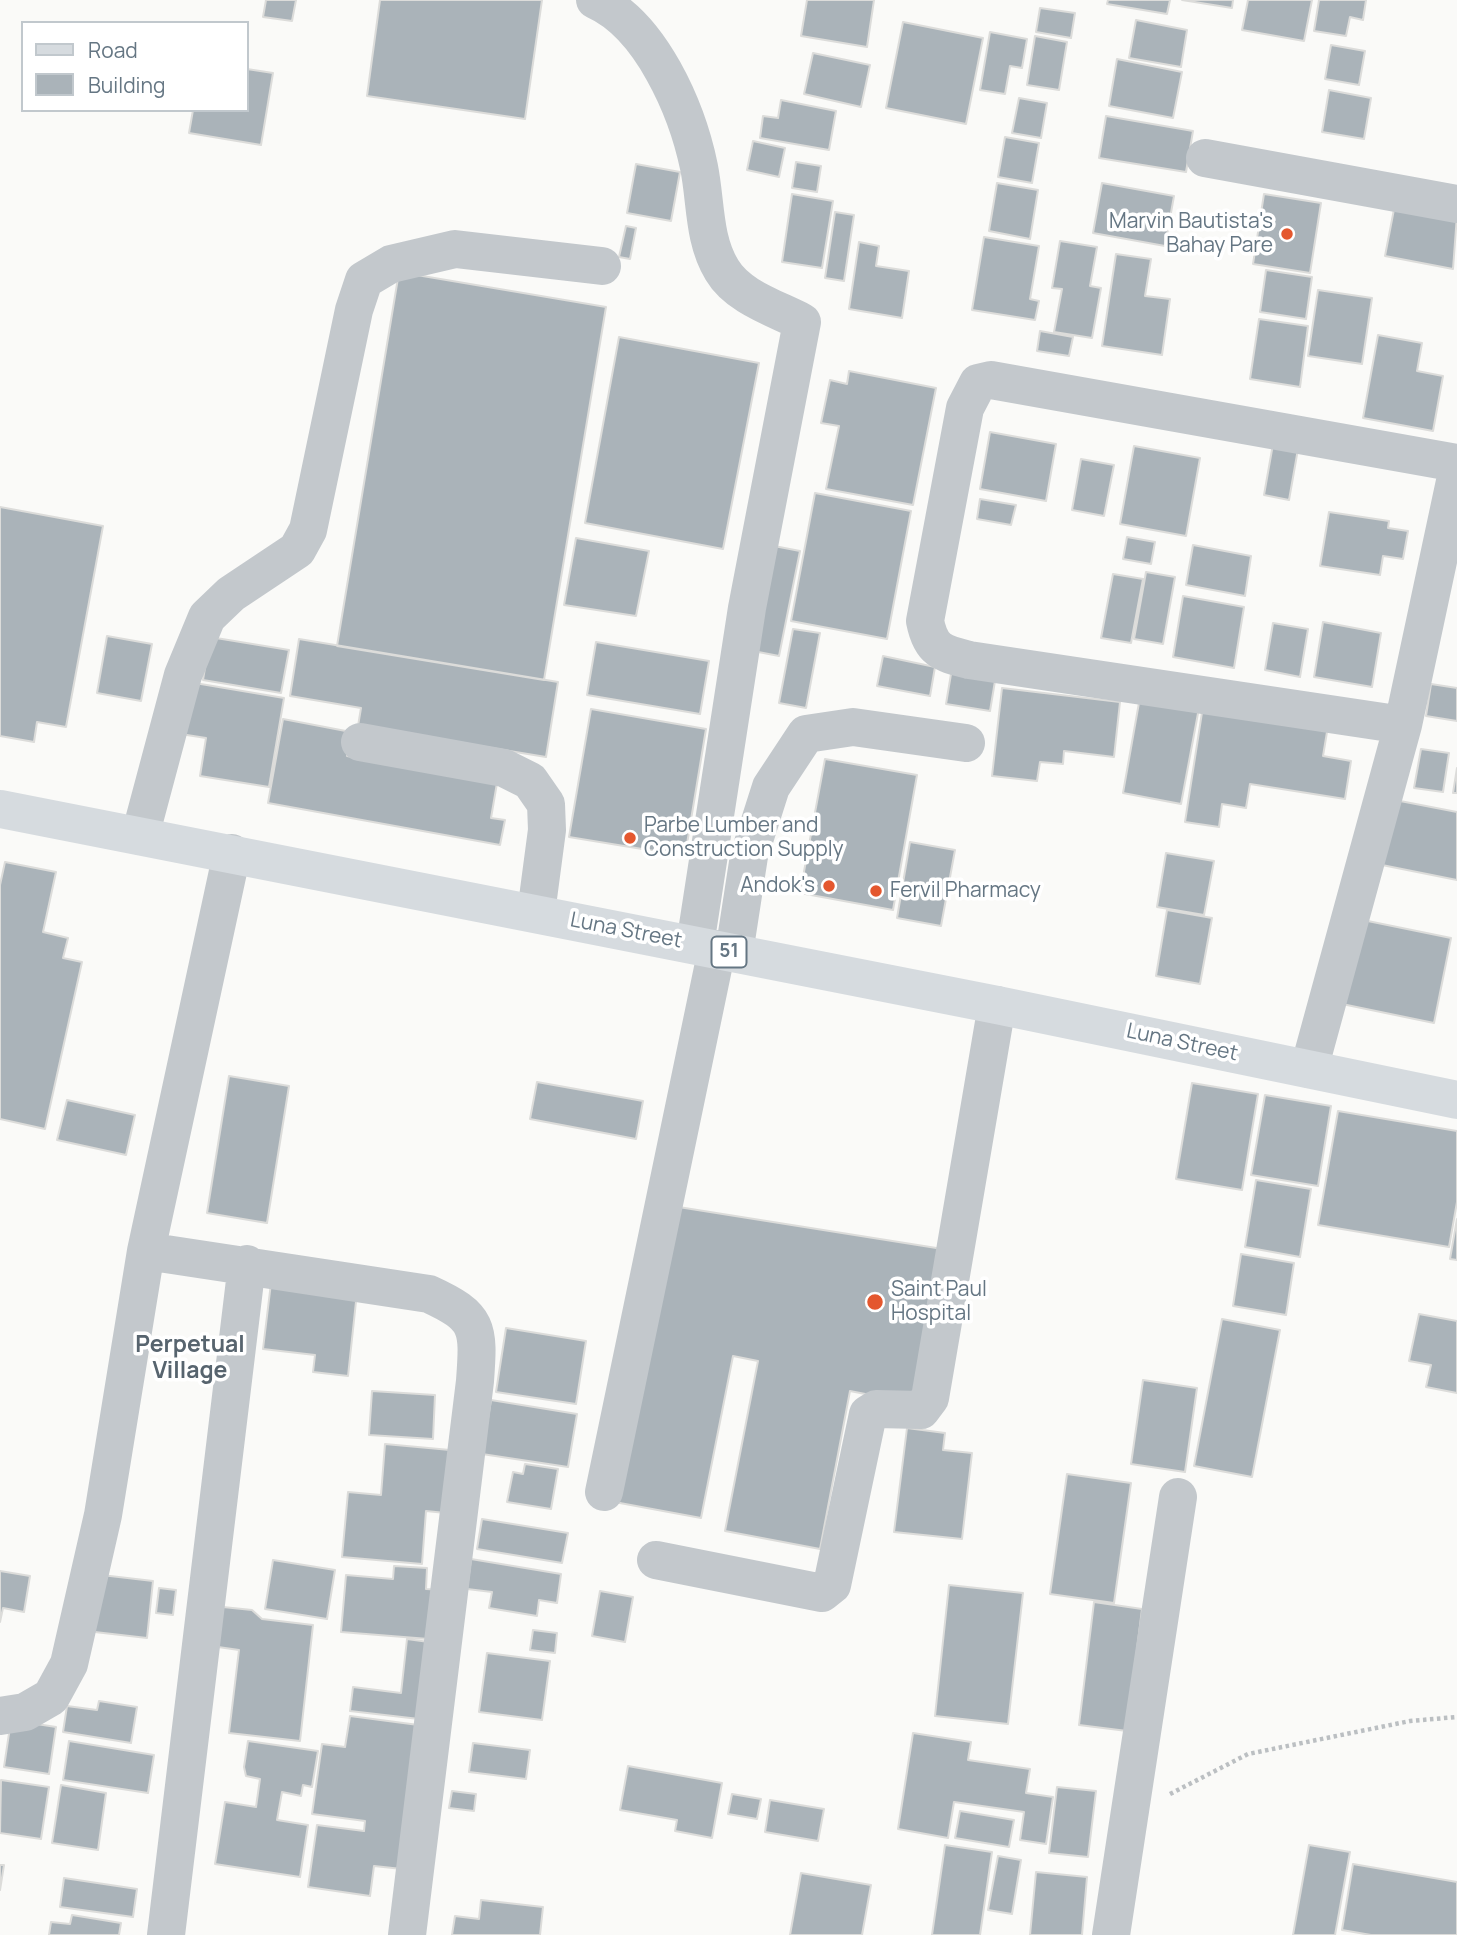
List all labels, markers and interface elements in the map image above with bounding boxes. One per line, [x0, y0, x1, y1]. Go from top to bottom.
legend [21, 21, 248, 112]
text: Road [88, 36, 138, 64]
text: Building [88, 71, 165, 99]
place label: Marvin Bautista's Bahay Pare [1109, 209, 1273, 259]
marker: Marvin Bautista's Bahay Pare [1279, 226, 1295, 242]
place label: Parbe Lumber and Construction Supply [644, 813, 844, 863]
marker: Parbe Lumber and Construction Supply [622, 830, 638, 846]
place label: Andok's [740, 873, 815, 899]
marker: Andok's [821, 878, 837, 894]
place label: Fervil Pharmacy [890, 878, 1041, 904]
marker: Fervil Pharmacy [868, 883, 884, 899]
street label: Luna Street [568, 908, 684, 954]
road number: 51 [712, 936, 746, 968]
street label: Luna Street [1124, 1019, 1240, 1067]
place label: Saint Paul Hospital [891, 1277, 987, 1327]
marker: Saint Paul Hospital [865, 1292, 885, 1312]
district label: Perpetual Village [135, 1332, 245, 1386]

